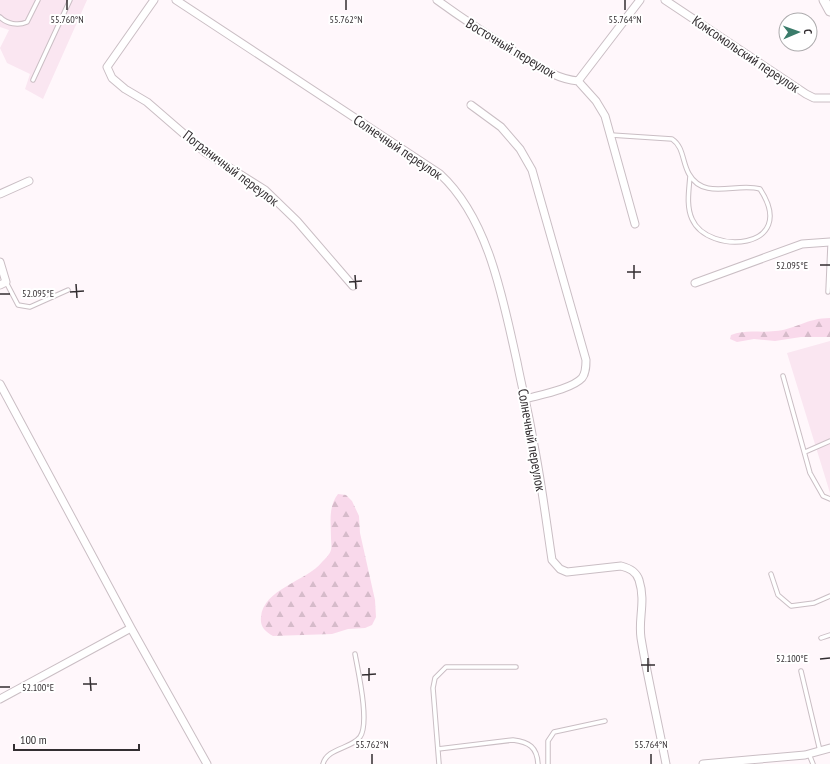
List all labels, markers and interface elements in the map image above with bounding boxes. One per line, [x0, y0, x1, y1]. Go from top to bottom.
street label: Комсомольский переулок [689, 11, 804, 97]
north arrow [778, 12, 818, 52]
text: 55.760°N [50, 13, 84, 26]
text: 55.762°N [329, 13, 363, 26]
text: 55.764°N [608, 13, 642, 26]
street label: Восточный переулок [463, 14, 560, 82]
text: С [801, 29, 815, 34]
street label: Солнечный переулок [350, 111, 446, 184]
street label: Пограничный переулок [179, 126, 283, 210]
text: 52.095°E [776, 259, 808, 272]
text: 52.095°E [22, 287, 54, 300]
street label: Солнечный переулок [514, 387, 550, 493]
text: 52.100°E [776, 652, 808, 665]
text: 52.100°E [22, 681, 54, 694]
scale bar [14, 726, 139, 752]
text: 100 m [20, 732, 47, 747]
text: 55.762°N [355, 738, 389, 751]
text: 55.764°N [634, 738, 668, 751]

